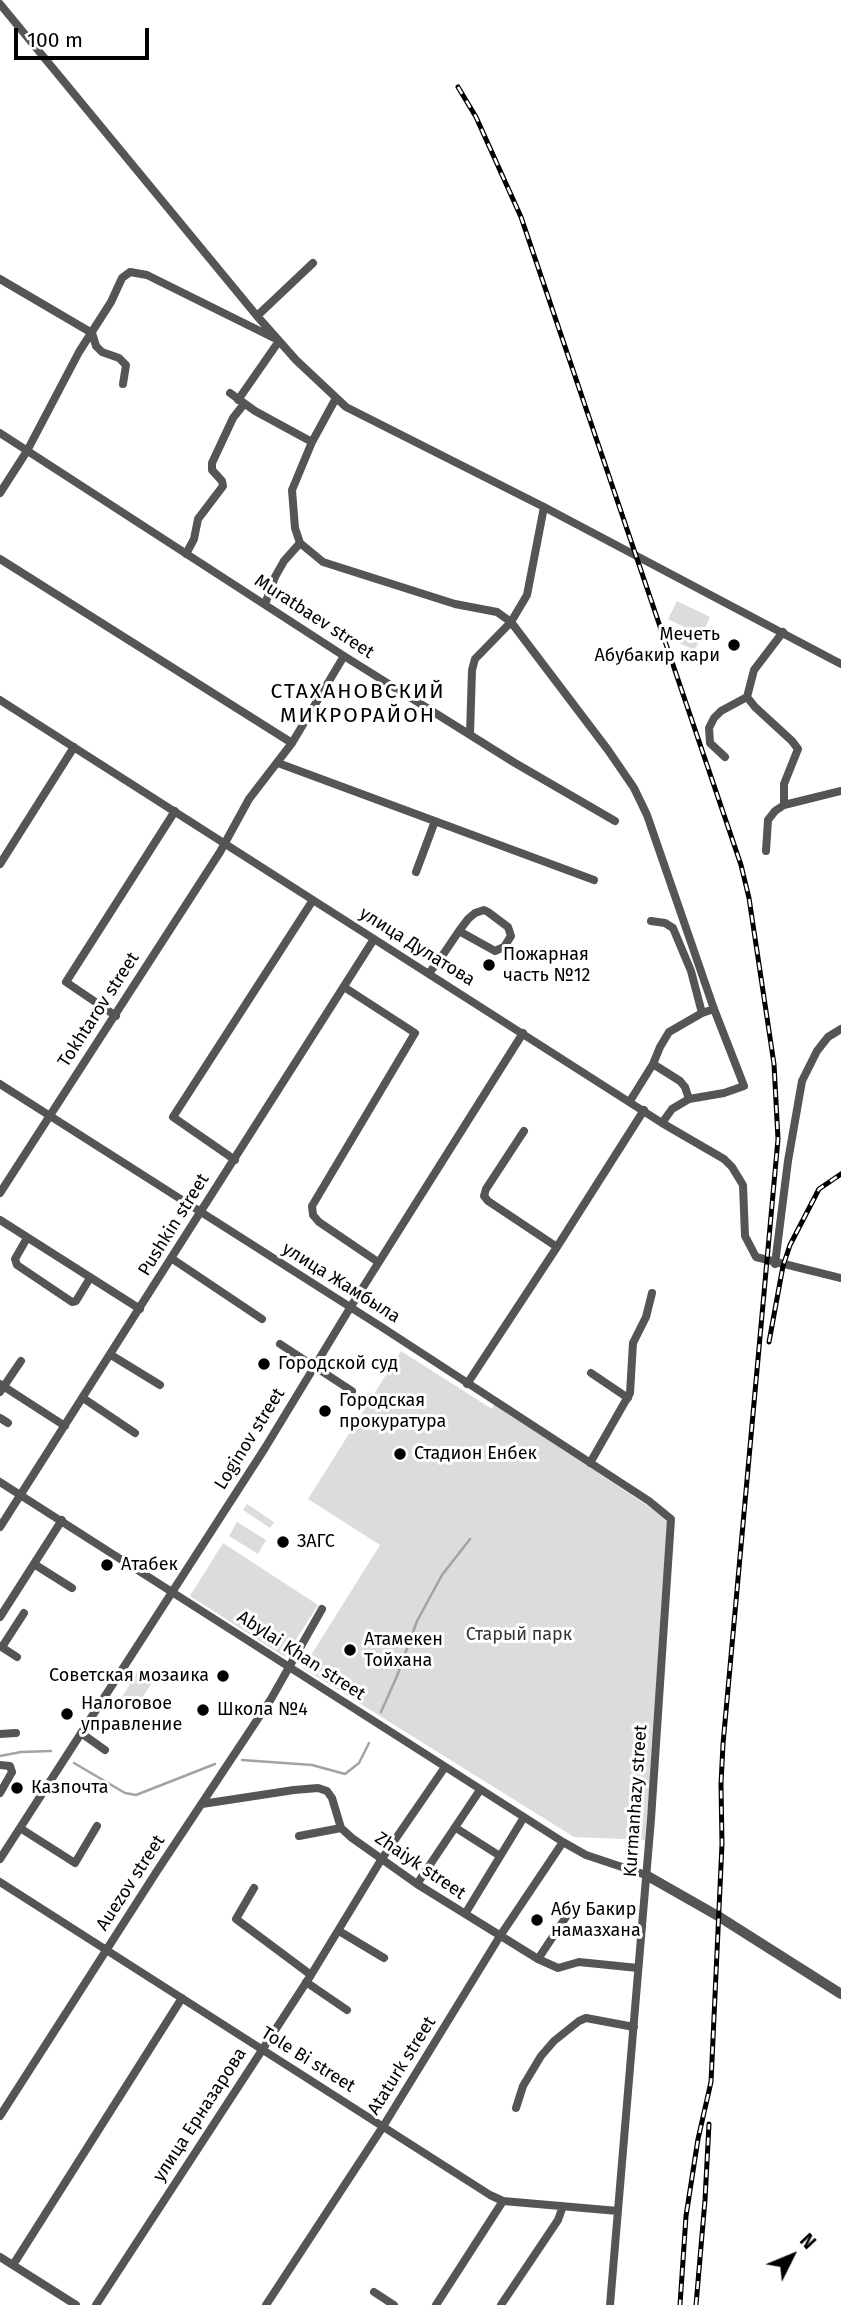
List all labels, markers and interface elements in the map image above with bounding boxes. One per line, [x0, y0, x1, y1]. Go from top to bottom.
scale bar [18, 14, 152, 58]
text: 100 m [27, 27, 83, 53]
street label: Muratbaev street [250, 570, 378, 664]
place label: Мечеть Абубакир кари [594, 624, 720, 666]
marker: Мечеть Абубакир кари [726, 637, 742, 653]
district label: СТАХАНОВСКИЙ МИКРОРАЙОН [272, 679, 444, 729]
street label: улица Дулатова [355, 903, 479, 991]
place label: Пожарная часть №12 [503, 944, 590, 986]
street label: Tokhtarov street [54, 948, 144, 1072]
marker: Пожарная часть №12 [481, 957, 497, 973]
street label: Pushkin street [134, 1170, 214, 1280]
street label: улица Жамбыла [278, 1238, 404, 1328]
place label: Городской суд [278, 1353, 398, 1375]
marker: Городской суд [256, 1356, 272, 1372]
street label: Loginov street [210, 1384, 290, 1494]
place label: Городская прокуратура [339, 1390, 446, 1432]
marker: Городская прокуратура [317, 1403, 333, 1419]
place label: Стадион Енбек [414, 1443, 537, 1465]
marker: Стадион Енбек [392, 1446, 408, 1462]
place label: ЗАГС [297, 1531, 335, 1553]
marker: ЗАГС [275, 1534, 291, 1550]
place label: Атабек [121, 1554, 178, 1576]
marker: Атабек [99, 1557, 115, 1573]
street label: Abylai Khan street [233, 1607, 369, 1705]
park label: Старый парк [466, 1624, 572, 1646]
place label: Атамекен Тойхана [364, 1629, 443, 1672]
marker: Атамекен Тойхана [342, 1642, 358, 1658]
place label: Советская мозаика [49, 1665, 209, 1687]
marker: Советская мозаика [215, 1668, 231, 1684]
place label: Налоговое управление [81, 1693, 182, 1736]
place label: Школа №4 [217, 1699, 308, 1721]
marker: Школа №4 [195, 1702, 211, 1718]
marker: Налоговое управление [59, 1706, 75, 1722]
street label: Kurmanhazy street [620, 1724, 652, 1878]
place label: Казпочта [31, 1777, 109, 1799]
marker: Казпочта [9, 1780, 25, 1796]
street label: Zhaiyk street [370, 1828, 470, 1904]
street label: Auezov street [92, 1831, 170, 1935]
place label: Абу Бакир намазхана [551, 1899, 641, 1941]
marker: Абу Бакир намазхана [529, 1912, 545, 1928]
street label: Ataturk street [363, 2013, 441, 2119]
street label: Tole Bi street [257, 2023, 359, 2097]
street label: улица Ерназарова [149, 2044, 251, 2186]
north arrow [757, 2221, 827, 2291]
text: N [795, 2229, 820, 2254]

